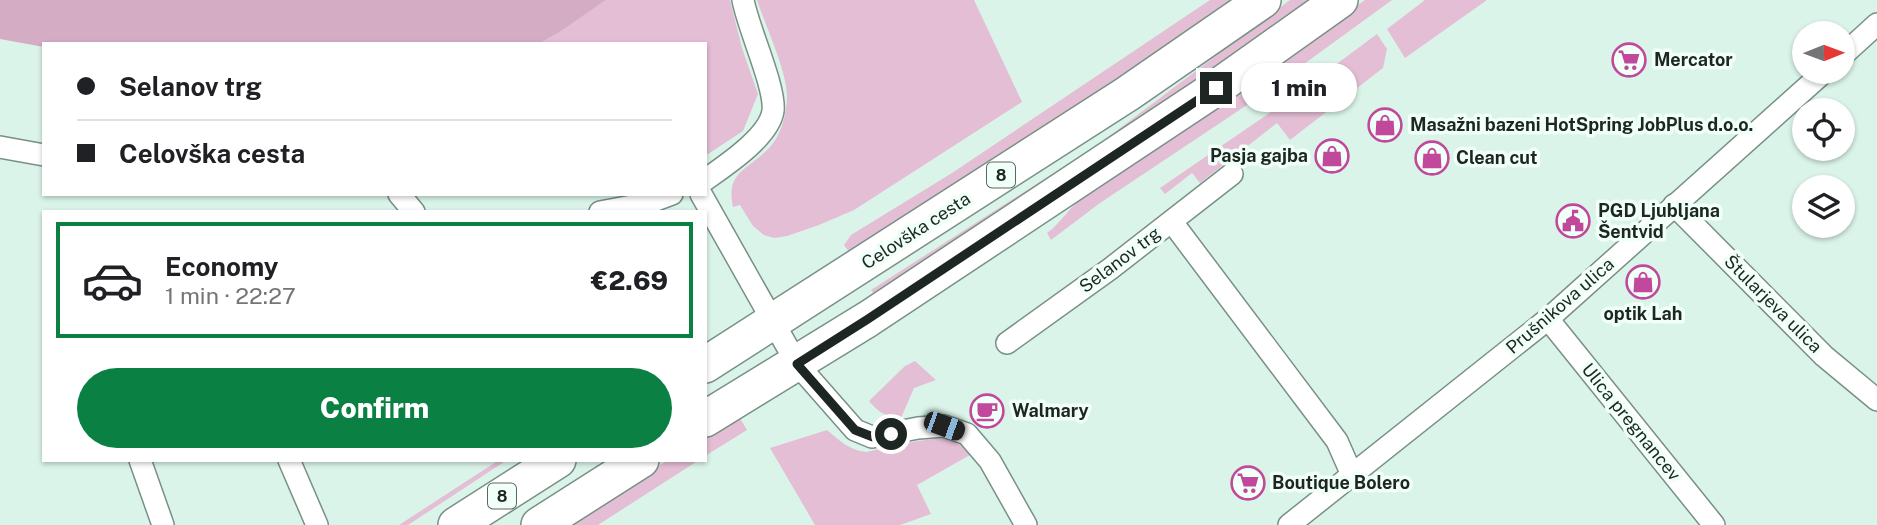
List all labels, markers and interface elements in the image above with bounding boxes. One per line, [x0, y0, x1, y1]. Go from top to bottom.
north arrow [1792, 21, 1855, 84]
map controls [1792, 21, 1855, 238]
supermarket icon: Mercator [1610, 41, 1648, 79]
place label: Mercator [1654, 49, 1733, 70]
callout: 1 min [1240, 64, 1356, 112]
text: Selanov trg [119, 71, 262, 102]
route end [1200, 72, 1232, 104]
text: 1 min [1271, 74, 1327, 101]
button: locate [1792, 98, 1855, 161]
shop icon: Masažni bazeni HotSpring JobPlus d.o.o. [1366, 106, 1404, 144]
place label: Masažni bazeni HotSpring JobPlus d.o.o. [1410, 114, 1753, 135]
shop icon: Pasja gajba [1313, 137, 1351, 175]
text: Celovška cesta [119, 138, 305, 169]
shop icon: Clean cut [1413, 139, 1451, 177]
place label: Pasja gajba [1210, 145, 1308, 166]
place label: Clean cut [1456, 147, 1537, 168]
road number: 8 [987, 162, 1015, 188]
button: layers [1792, 175, 1855, 238]
street label: Celovška cesta [858, 188, 974, 273]
place label: PGD Ljubljana Šentvid [1598, 200, 1720, 242]
public building icon: PGD Ljubljana Šentvid [1554, 202, 1592, 240]
street label: Selanov trg [1075, 222, 1164, 297]
icon: car [81, 249, 144, 312]
street label: Štularjeva ulica [1720, 250, 1827, 357]
text: Economy [165, 251, 278, 282]
street label: Prušnikova ulica [1501, 253, 1618, 358]
shop icon: optik Lah [1624, 263, 1662, 301]
text: €2.69 [591, 265, 668, 296]
text: 1 min · 22:27 [165, 282, 296, 309]
place label: optik Lah [1604, 303, 1682, 324]
street label: Ulica pregnancev [1578, 359, 1685, 485]
button: Confirm [77, 368, 672, 448]
cafe icon: Walmary [968, 392, 1006, 430]
place label: Walmary [1012, 400, 1089, 421]
car [921, 409, 968, 443]
route start [875, 418, 907, 450]
supermarket icon: Boutique Bolero [1229, 464, 1267, 502]
place label: Boutique Bolero [1272, 472, 1410, 493]
road number: 8 [488, 484, 516, 509]

